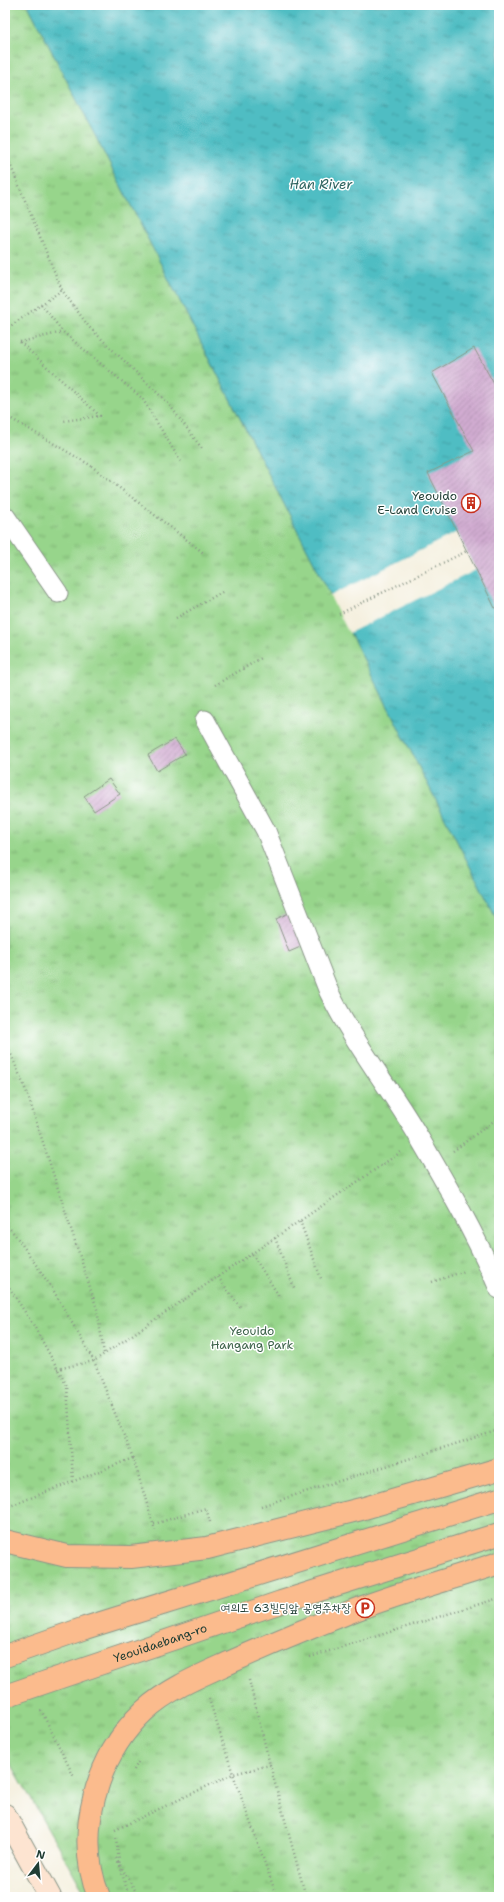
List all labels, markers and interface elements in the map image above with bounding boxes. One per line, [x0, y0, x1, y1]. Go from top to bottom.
water label: Han River [290, 176, 353, 193]
place label: Yeouido E-Land Cruise [377, 488, 457, 518]
building icon: Yeouido E-Land Cruise [460, 492, 482, 514]
park label: Yeouido Hangang Park [211, 1323, 293, 1353]
parking icon: 여의도 63빌딩앞 공영주차장 [354, 1597, 376, 1619]
place label: 여의도 63빌딩앞 공영주차장 [221, 1600, 351, 1616]
street label: Yeouidaebang-ro [111, 1620, 209, 1666]
north arrow [18, 1844, 58, 1884]
text: N [34, 1846, 47, 1863]

